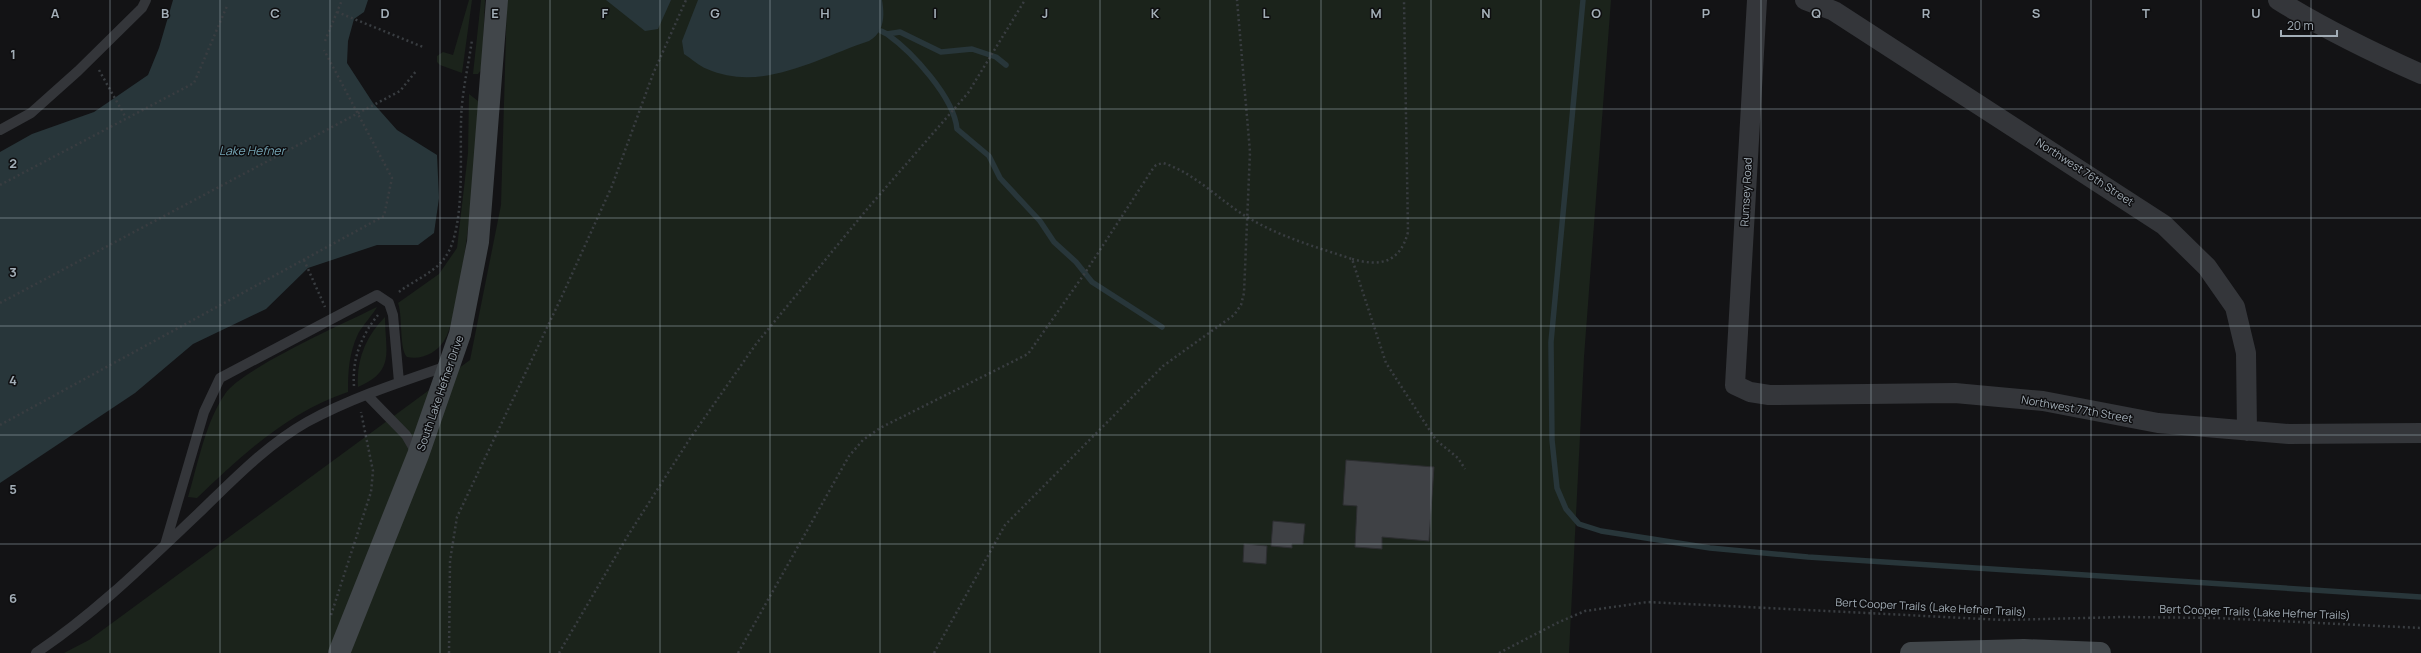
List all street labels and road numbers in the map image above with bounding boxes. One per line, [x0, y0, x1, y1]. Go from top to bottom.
street label: Northwest 76th Street [2033, 134, 2137, 209]
street label: Rumsey Road [1736, 157, 1755, 227]
street label: South Lake Hefner Drive [413, 332, 467, 453]
street label: Northwest 77th Street [2020, 391, 2134, 426]
street label: Bert Cooper Trails (Lake Hefner Trails) [1835, 594, 2027, 619]
street label: Bert Cooper Trails (Lake Hefner Trails) [2159, 601, 2351, 622]

